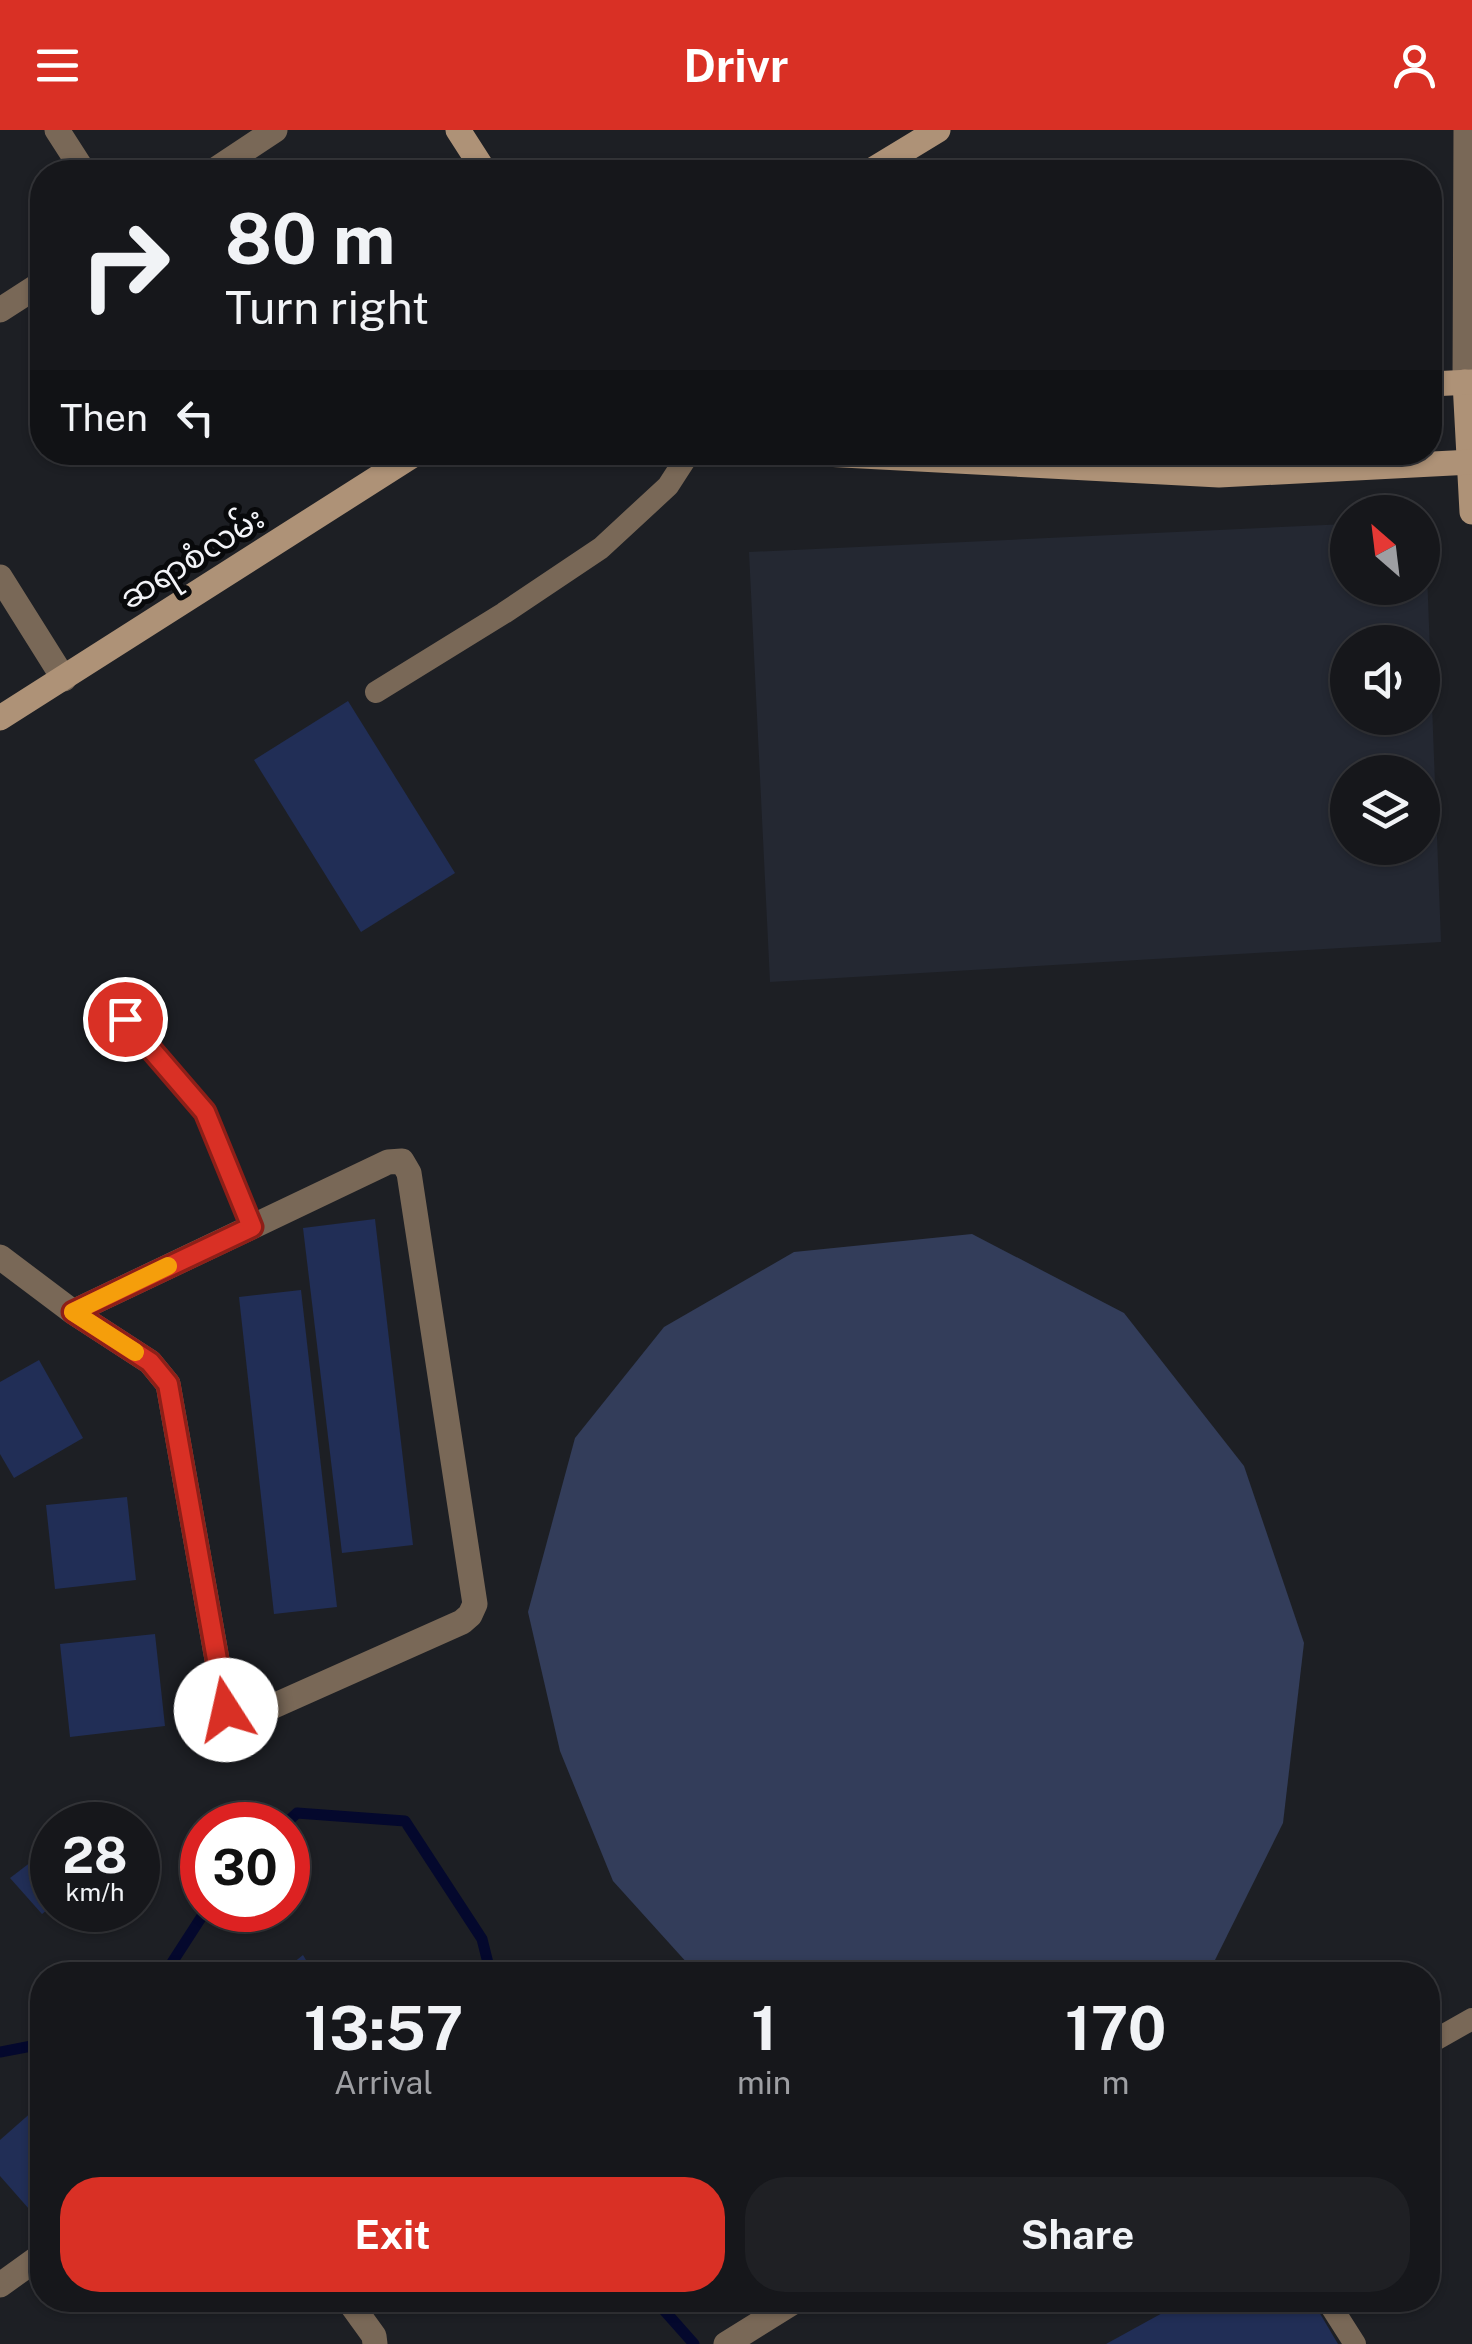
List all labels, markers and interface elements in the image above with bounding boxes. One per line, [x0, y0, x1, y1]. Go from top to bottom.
icon: menu [30, 38, 85, 93]
icon: person [1387, 38, 1442, 93]
text: Drivr [684, 39, 788, 92]
text: 80 m [225, 197, 395, 280]
icon: right [60, 200, 190, 330]
text: Turn right [225, 281, 429, 334]
icon: left [168, 390, 223, 445]
text: Then [60, 395, 148, 440]
street label: ဆရာစံလမ်း [111, 495, 275, 623]
north arrow [1330, 495, 1440, 605]
map controls [1330, 495, 1440, 865]
button: sound [1330, 625, 1440, 735]
button: layers [1330, 755, 1440, 865]
pin [83, 977, 168, 1062]
icon: arrive [98, 992, 153, 1047]
position arrow [174, 1658, 278, 1762]
speed limit sign: 30 [180, 1802, 310, 1932]
text: 28 [62, 1825, 128, 1884]
text: km/h [66, 1877, 124, 1907]
text: 13:57 [304, 1993, 463, 2064]
text: 1 [751, 1993, 777, 2064]
text: 170 [1065, 1993, 1166, 2064]
text: Arrival [334, 2064, 433, 2101]
text: min [737, 2064, 791, 2101]
text: m [1102, 2064, 1129, 2101]
button: Exit [60, 2177, 725, 2292]
button: Share [745, 2177, 1410, 2292]

